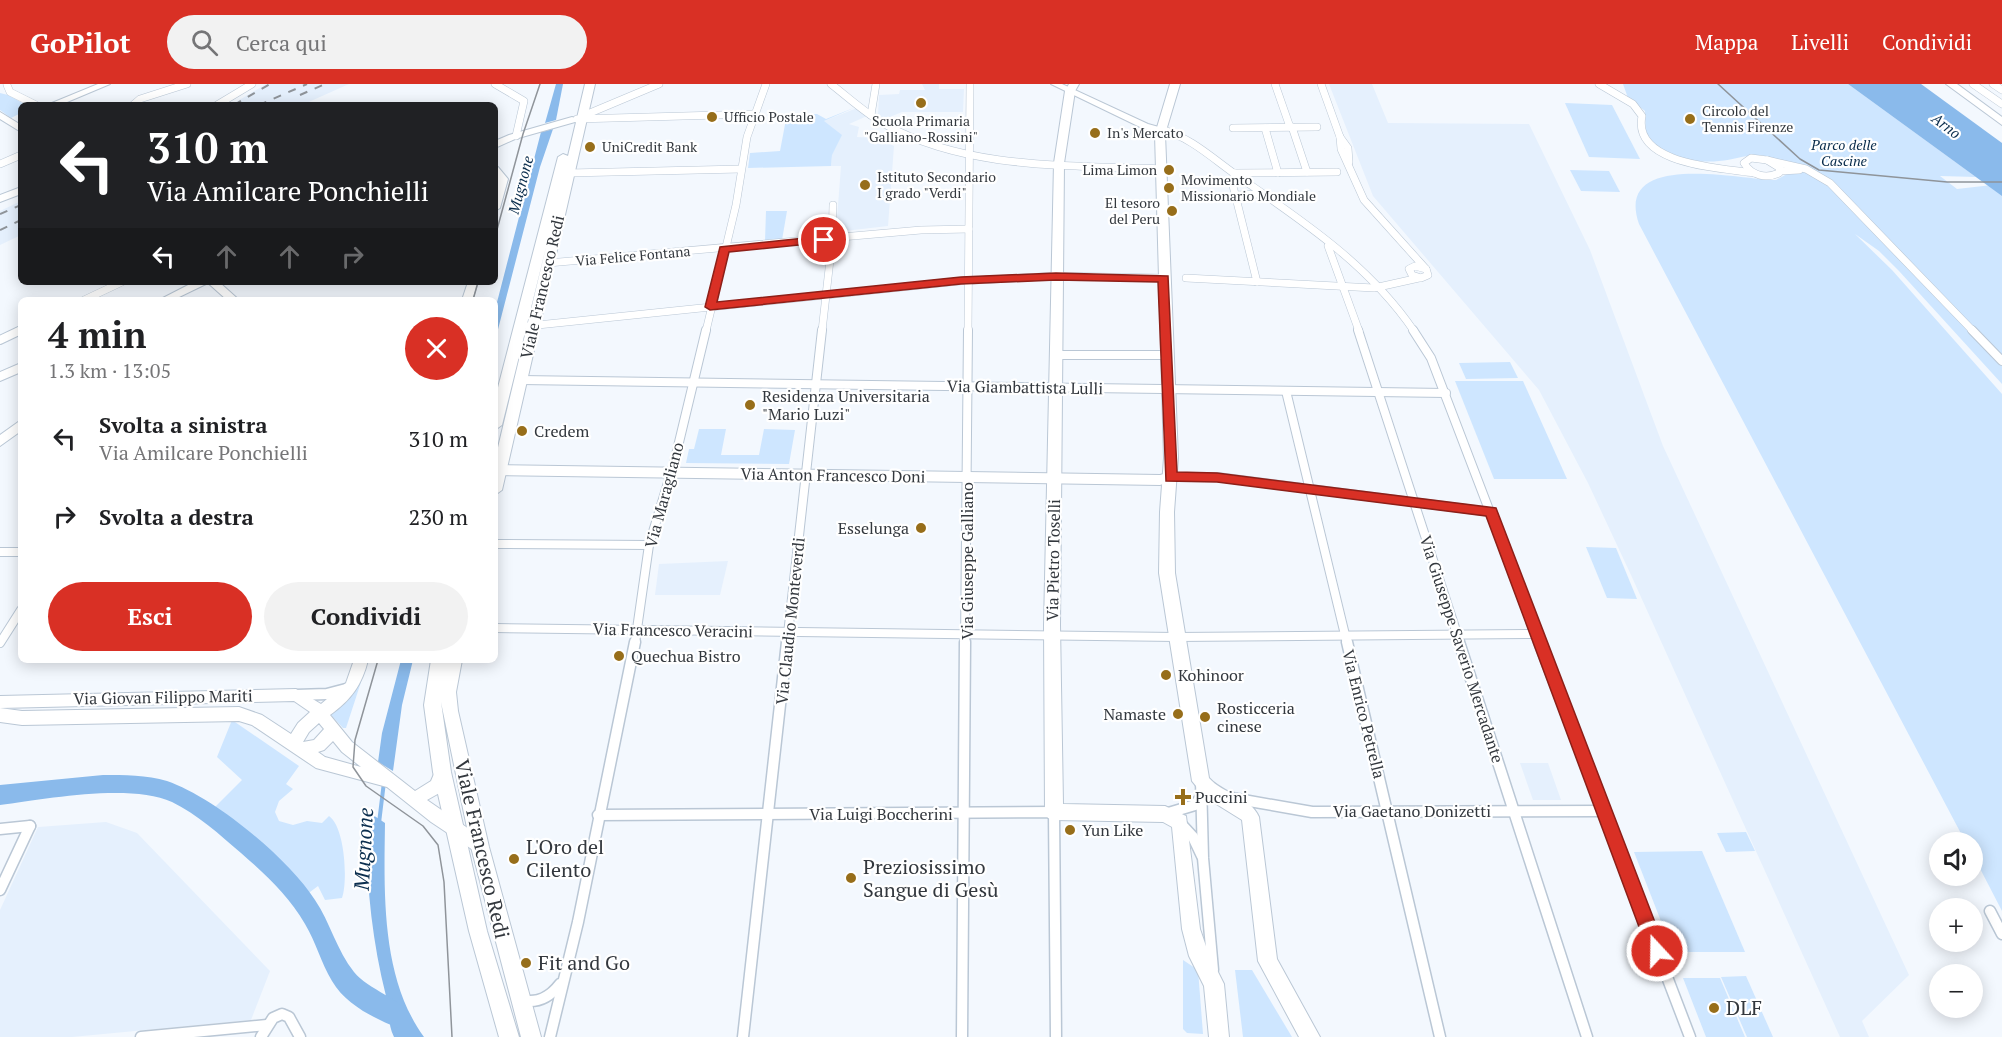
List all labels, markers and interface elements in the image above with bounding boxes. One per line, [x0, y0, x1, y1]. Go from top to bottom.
search box [167, 15, 587, 69]
text: GoPilot [30, 24, 131, 61]
icon: search [188, 26, 221, 59]
text: Cerca qui [236, 28, 327, 57]
text: Mappa [1695, 28, 1758, 56]
text: Livelli [1791, 28, 1849, 56]
text: Condividi [1882, 28, 1972, 56]
marker: Scuola Primaria "Galliano-Rossini" [914, 96, 928, 110]
place label: Circolo del Tennis Firenze [1702, 101, 1793, 136]
place label: Ufficio Postale [724, 107, 814, 126]
water label: Arno [1927, 107, 1966, 143]
marker: Ufficio Postale [705, 110, 719, 124]
place label: Scuola Primaria "Galliano-Rossini" [864, 111, 978, 146]
marker: Circolo del Tennis Firenze [1683, 112, 1697, 126]
text: 310 m [147, 119, 268, 175]
place label: In's Mercato [1107, 123, 1184, 142]
icon: left [48, 126, 126, 204]
marker: In's Mercato [1088, 126, 1102, 140]
park label: Parco delle Cascine [1810, 135, 1877, 170]
place label: UniCredit Bank [602, 137, 698, 156]
marker: UniCredit Bank [583, 140, 597, 154]
water label: Mugnone [502, 153, 537, 217]
place label: Lima Limon [1083, 160, 1158, 179]
marker: Lima Limon [1162, 163, 1176, 177]
place label: Istituto Secondario I grado "Verdi" [877, 167, 996, 202]
place label: Movimento Missionario Mondiale [1181, 170, 1316, 205]
text: Via Amilcare Ponchielli [147, 173, 429, 209]
marker: Istituto Secondario I grado "Verdi" [858, 178, 872, 192]
marker: Movimento Missionario Mondiale [1162, 181, 1176, 195]
place label: El tesoro del Peru [1105, 193, 1160, 228]
marker: El tesoro del Peru [1165, 204, 1179, 218]
street label: Viale Francesco Redi [515, 213, 569, 361]
pin [798, 214, 849, 265]
icon: arrive [807, 223, 840, 256]
icon: left [147, 240, 180, 273]
icon: ahead [210, 240, 243, 273]
icon: ahead [273, 240, 306, 273]
icon: right [336, 240, 369, 273]
street label: Via Felice Fontana [575, 241, 691, 270]
text: 4 min [48, 311, 146, 358]
button: close [405, 317, 468, 380]
text: 1.3 km · 13:05 [48, 357, 171, 384]
street label: Via Giambattista Lulli [947, 375, 1103, 399]
place label: Residenza Universitaria "Mario Luzi" [762, 385, 930, 425]
marker: Residenza Universitaria "Mario Luzi" [743, 398, 757, 412]
text: Svolta a sinistra [99, 410, 268, 439]
place label: Credem [534, 420, 589, 442]
icon: left [48, 422, 81, 455]
text: 310 m [408, 424, 468, 453]
marker: Credem [515, 424, 529, 438]
text: Via Amilcare Ponchielli [99, 439, 308, 466]
street label: Via Maragliano [639, 440, 689, 550]
street label: Via Anton Francesco Doni [740, 462, 926, 488]
street label: Via Giuseppe Galliano [956, 482, 978, 640]
street label: Via Pietro Toselli [1041, 499, 1065, 621]
icon: right [48, 500, 81, 533]
text: Svolta a destra [99, 502, 254, 531]
text: 230 m [408, 502, 468, 531]
place label: Esselunga [838, 517, 909, 539]
marker: Esselunga [914, 521, 928, 535]
street label: Via Giuseppe Saverio Mercadante [1415, 532, 1509, 766]
street label: Via Claudio Monteverdi [770, 536, 810, 706]
button: Esci [48, 582, 252, 651]
button: Condividi [264, 582, 468, 651]
street label: Via Francesco Veracini [593, 618, 753, 642]
place label: Quechua Bistro [631, 645, 741, 667]
street label: Via Enrico Petrella [1337, 647, 1391, 781]
marker: Quechua Bistro [612, 649, 626, 663]
place label: Kohinoor [1178, 664, 1245, 686]
marker: Kohinoor [1159, 668, 1173, 682]
street label: Via Giovan Filippo Mariti [73, 684, 253, 710]
place label: Rosticceria cinese [1217, 697, 1295, 737]
place label: Namaste [1103, 703, 1166, 725]
marker: Namaste [1171, 707, 1185, 721]
marker: Rosticceria cinese [1198, 710, 1212, 724]
street label: Viale Francesco Redi [449, 757, 516, 941]
place label: Puccini [1195, 786, 1248, 808]
marker: Puccini [1176, 790, 1190, 804]
street label: Via Gaetano Donizetti [1333, 800, 1491, 822]
street label: Via Luigi Boccherini [809, 803, 953, 825]
water label: Mugnone [347, 806, 379, 892]
place label: Yun Like [1082, 819, 1143, 841]
marker: Yun Like [1063, 823, 1077, 837]
map controls [1929, 832, 1983, 1018]
button: sound [1929, 832, 1983, 886]
place label: L'Oro del Cilento [526, 833, 604, 883]
marker: L'Oro del Cilento [507, 852, 521, 866]
place label: Preziosissimo Sangue di Gesù [863, 853, 999, 903]
marker: Preziosissimo Sangue di Gesù [844, 871, 858, 885]
button: + [1929, 898, 1983, 952]
position arrow [1625, 919, 1689, 983]
place label: Fit and Go [538, 949, 630, 976]
marker: Fit and Go [519, 956, 533, 970]
button: − [1929, 964, 1983, 1018]
place label: DLF [1726, 994, 1762, 1021]
marker: DLF [1707, 1001, 1721, 1015]

